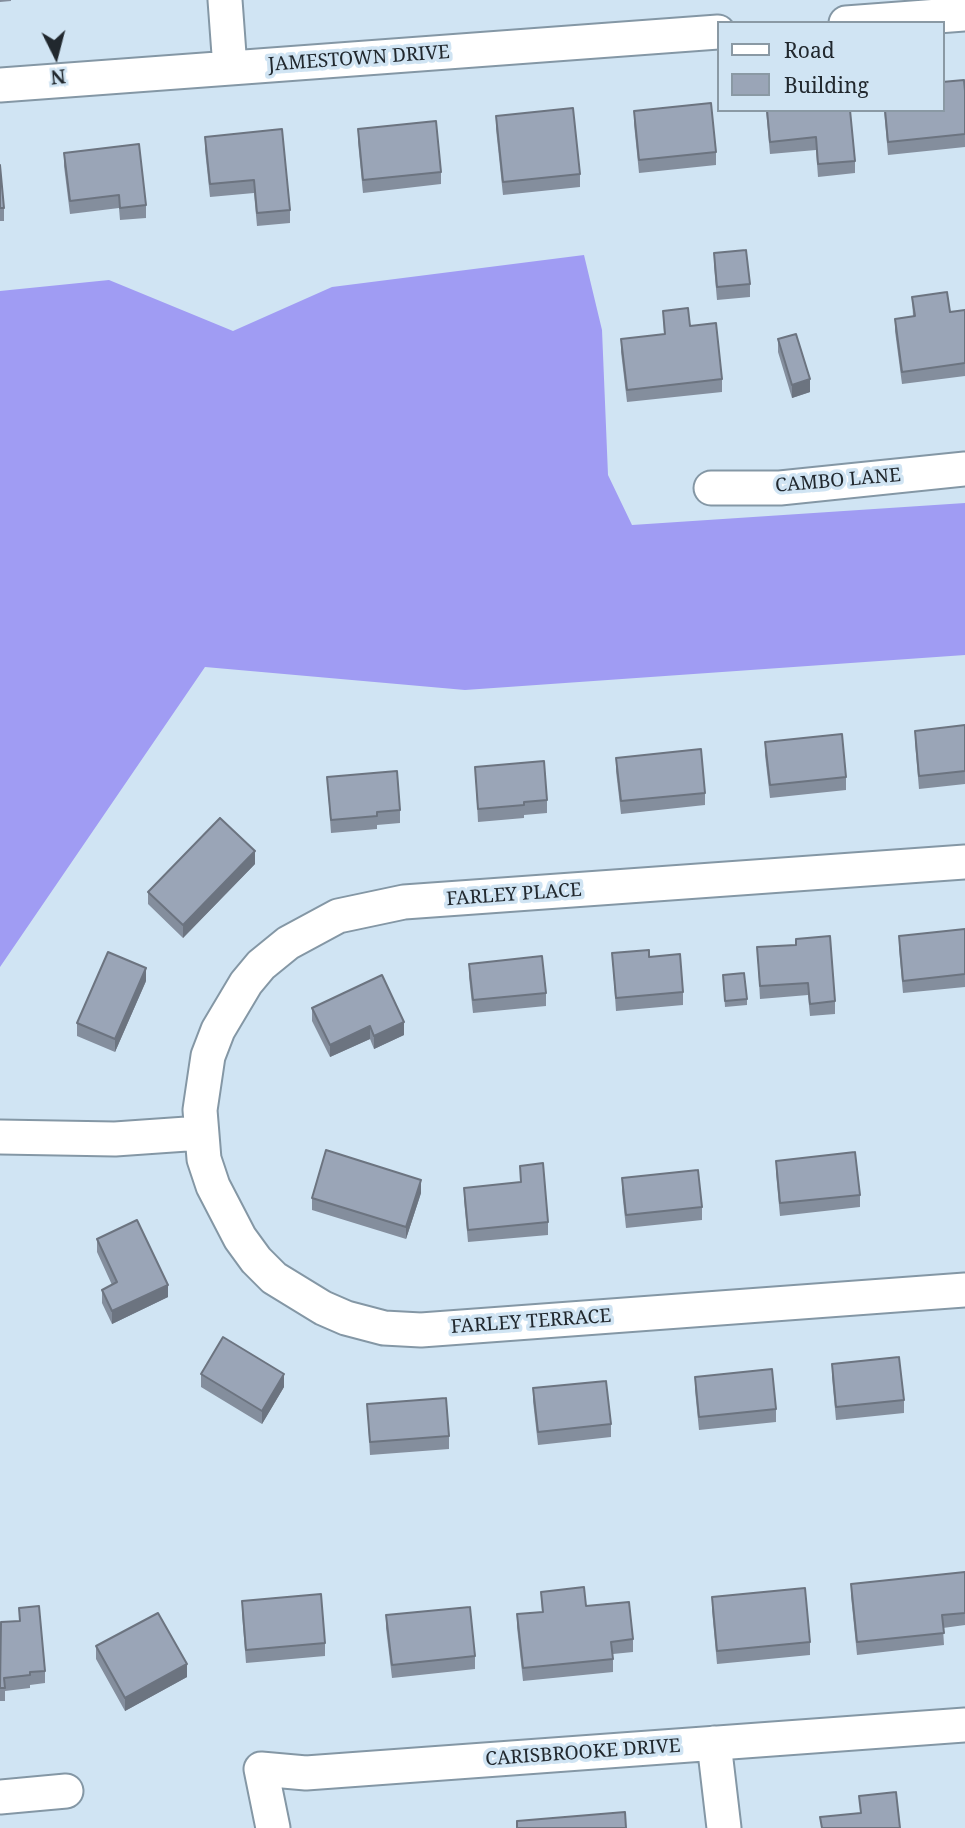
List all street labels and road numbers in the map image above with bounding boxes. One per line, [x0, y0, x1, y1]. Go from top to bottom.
street label: JAMESTOWN DRIVE [267, 41, 451, 77]
street label: CAMBO LANE [774, 464, 902, 498]
street label: FARLEY PLACE [446, 879, 582, 911]
street label: FARLEY TERRACE [450, 1305, 612, 1339]
street label: CARISBROOKE DRIVE [485, 1735, 681, 1771]

